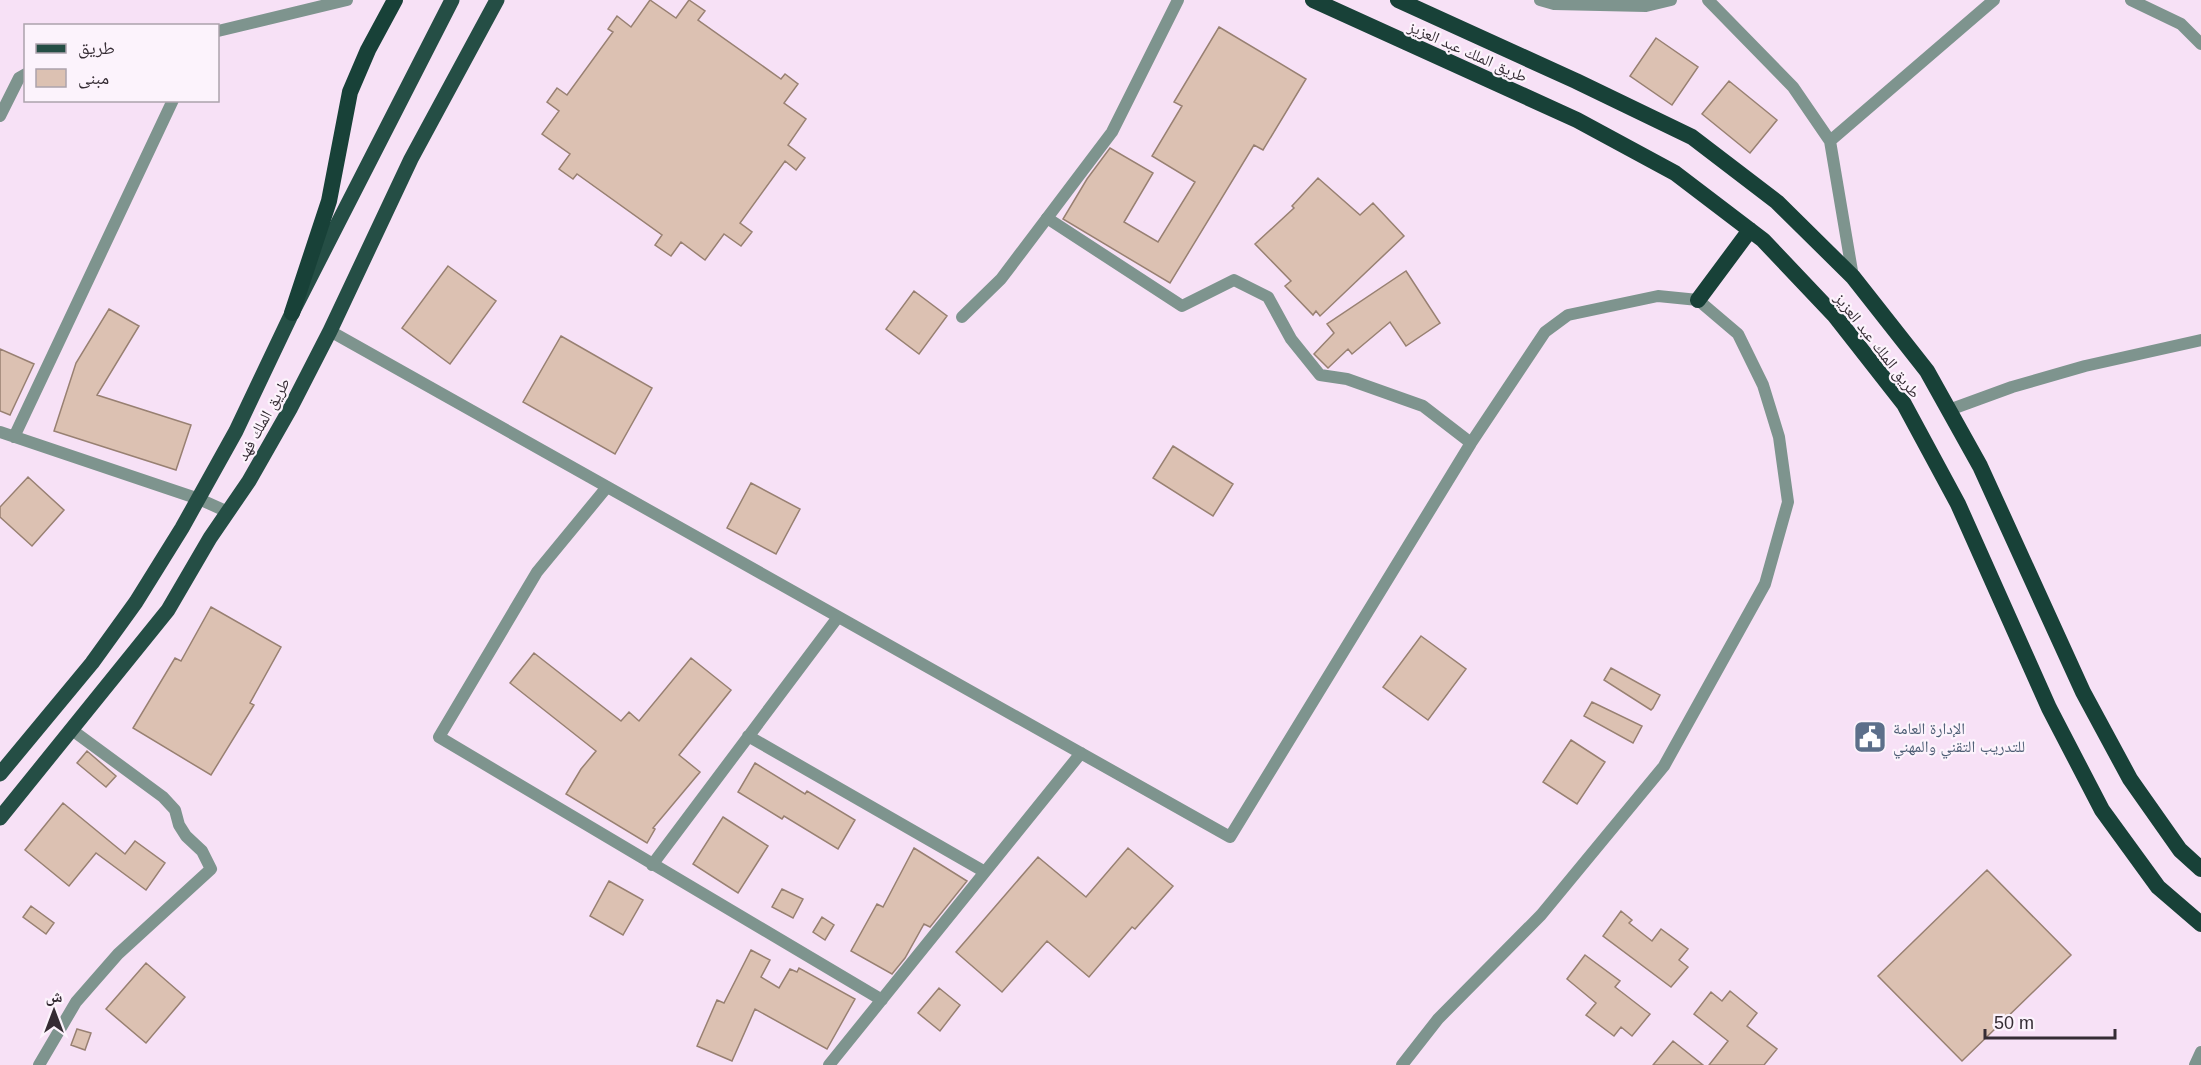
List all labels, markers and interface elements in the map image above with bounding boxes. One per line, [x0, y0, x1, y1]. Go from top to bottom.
street label: طريق الملك عبد العزيز [1404, 17, 1530, 87]
legend [24, 24, 219, 102]
text: طريق [78, 38, 115, 59]
text: مبنى [78, 68, 109, 89]
street label: طريق الملك عبد العزيز [1829, 289, 1924, 402]
street label: طريق الملك فهد [234, 375, 295, 464]
public building icon: الإدارة العامة للتدريب التقني والمهني [1852, 719, 1888, 755]
place label: الإدارة العامة للتدريب التقني والمهني [1893, 720, 2025, 759]
north arrow [24, 981, 84, 1041]
text: ش [46, 988, 63, 1006]
scale bar [1985, 1002, 2116, 1040]
text: 50 m [1994, 1013, 2034, 1033]

